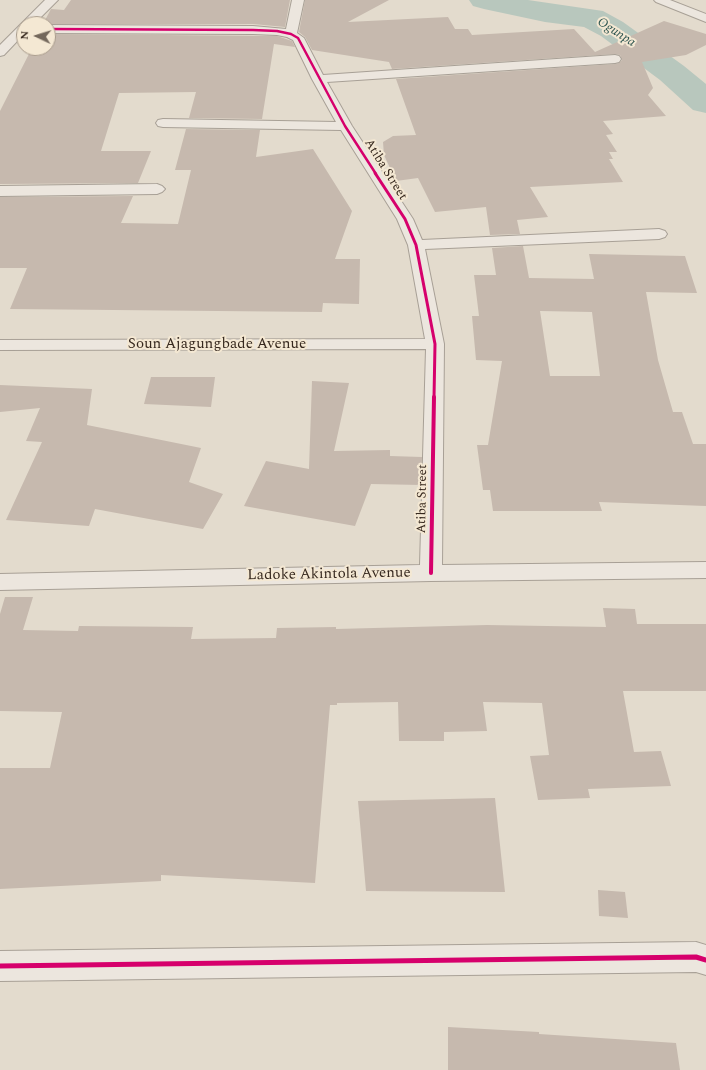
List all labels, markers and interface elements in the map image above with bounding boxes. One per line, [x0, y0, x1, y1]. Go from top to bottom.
water label: Ogunpa [594, 15, 638, 51]
north arrow [16, 16, 56, 56]
text: N [16, 30, 33, 40]
street label: Atiba Street [360, 137, 410, 203]
street label: Soun Ajagungbade Avenue [128, 336, 306, 354]
street label: Atiba Street [415, 464, 431, 534]
street label: Ladoke Akintola Avenue [247, 565, 411, 585]

